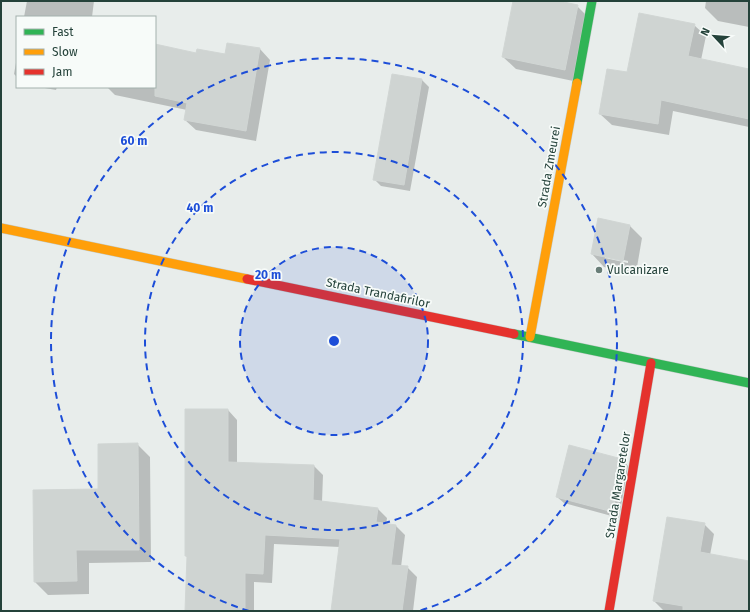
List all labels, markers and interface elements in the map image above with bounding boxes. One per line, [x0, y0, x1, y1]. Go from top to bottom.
legend [16, 16, 156, 88]
north arrow [694, 16, 734, 56]
text: Fast [52, 25, 74, 39]
text: N [698, 26, 713, 38]
text: Slow [52, 45, 78, 59]
text: Jam [52, 65, 72, 79]
street label: Strada Zmeurei [535, 125, 563, 209]
text: 60 m [121, 134, 147, 148]
text: 40 m [187, 201, 213, 215]
place label: Vulcanizare [607, 263, 669, 277]
marker: Vulcanizare [594, 265, 604, 275]
text: 20 m [255, 268, 281, 282]
street label: Strada Trandafirilor [325, 275, 432, 311]
centre of rings [327, 334, 341, 348]
street label: Strada Margaretelor [603, 430, 633, 539]

